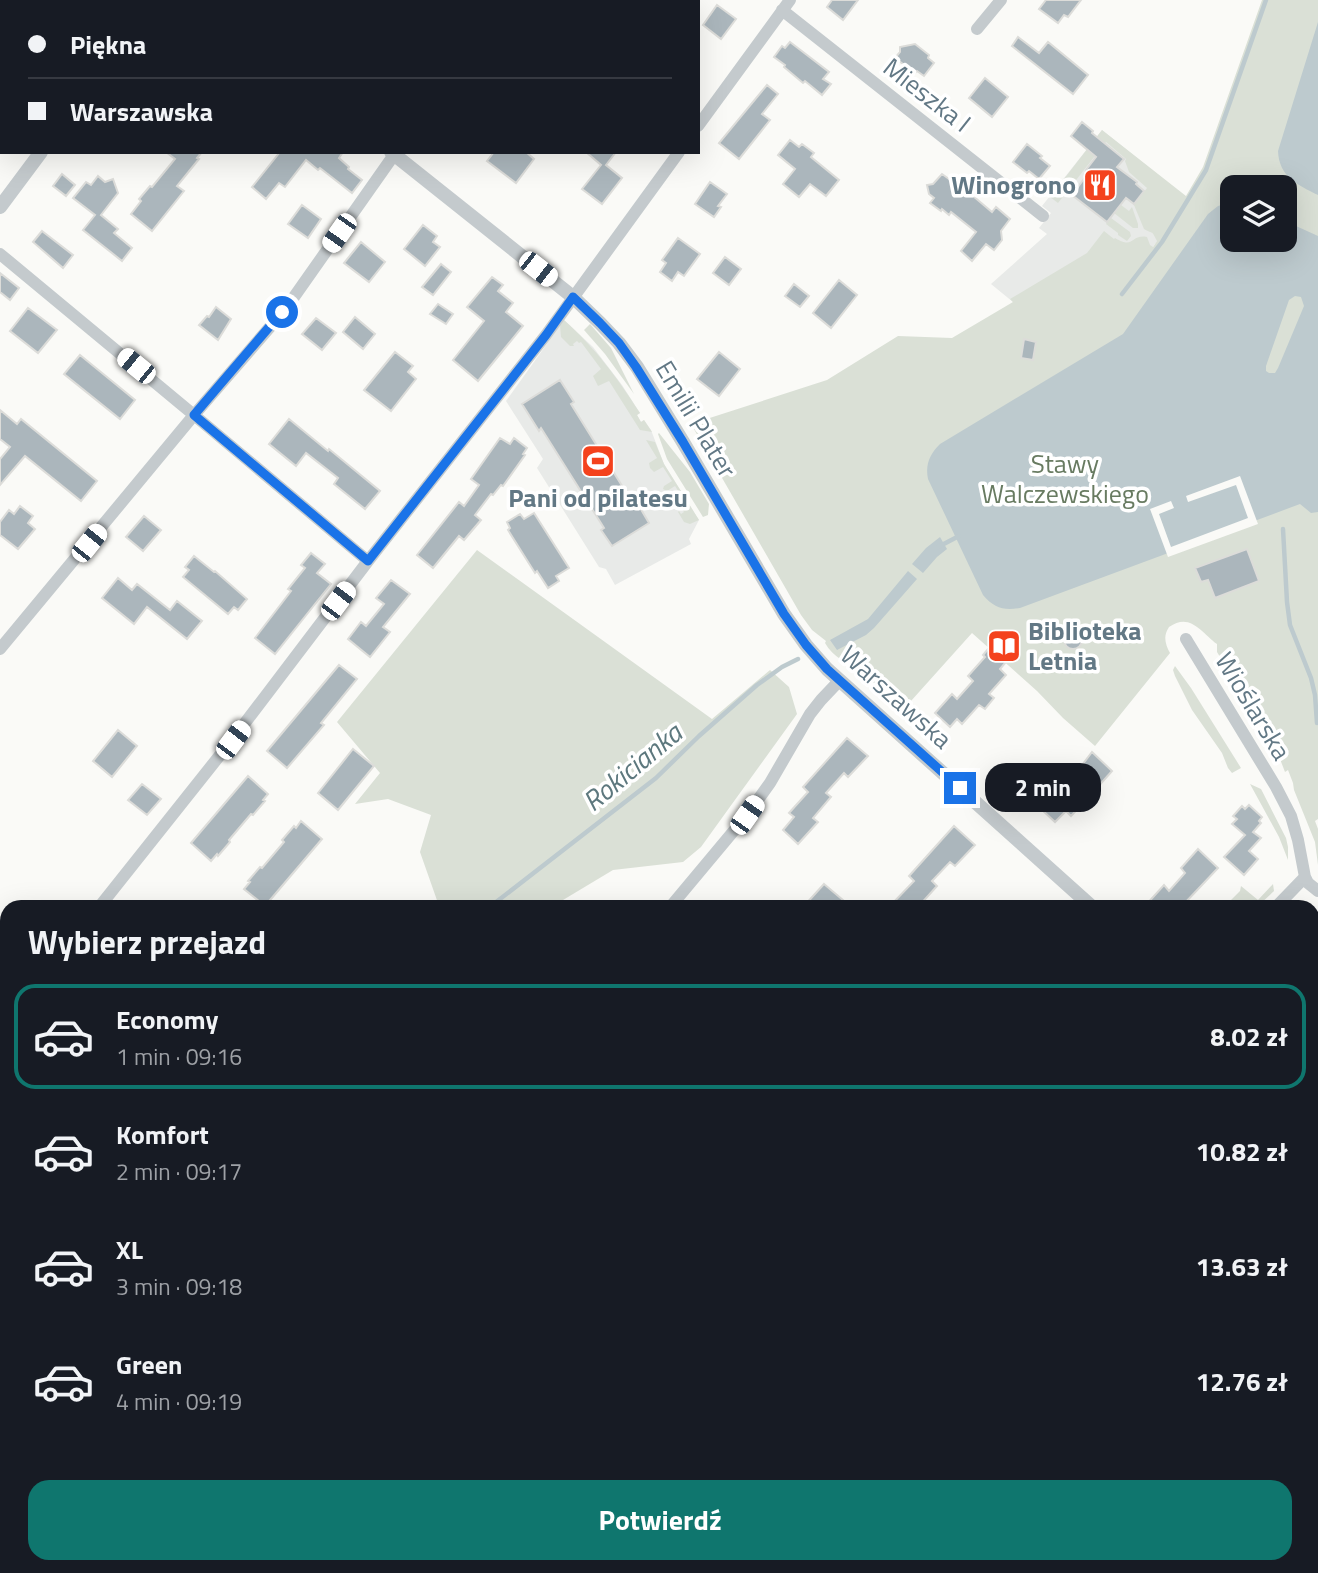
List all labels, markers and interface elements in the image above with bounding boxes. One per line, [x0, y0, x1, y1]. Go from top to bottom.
text: Piękna [70, 25, 146, 64]
street label: Mieszka I [875, 48, 980, 141]
text: Warszawska [70, 92, 213, 131]
place label: Winogrono [951, 165, 1076, 204]
restaurant icon: Winogrono [1081, 166, 1119, 204]
map controls [1220, 175, 1297, 252]
button: layers [1220, 175, 1297, 252]
car [319, 210, 360, 256]
car [515, 248, 562, 290]
route start [266, 296, 298, 328]
car [114, 345, 159, 387]
street label: Emilii Plater [646, 353, 747, 485]
sports icon: Pani od pilatesu [579, 442, 617, 480]
park label: Stawy Walczewskiego [981, 444, 1149, 513]
place label: Pani od pilatesu [508, 478, 688, 517]
car [68, 520, 111, 566]
car [317, 578, 360, 624]
place label: Biblioteka Letnia [1028, 611, 1142, 680]
library icon: Biblioteka Letnia [985, 627, 1023, 665]
street label: Warszawska [832, 636, 961, 758]
street label: Wioślarska [1206, 644, 1301, 767]
water label: Rokicianka [572, 711, 693, 821]
car [212, 717, 255, 763]
callout: 2 min [984, 764, 1100, 812]
text: 2 min [1015, 770, 1071, 805]
route end [944, 772, 976, 804]
car [727, 792, 768, 838]
text: Wybierz przejazd [28, 918, 266, 966]
text: Economy [116, 1000, 218, 1039]
icon: car [32, 1005, 95, 1068]
text: 8.02 zł [1210, 1017, 1288, 1056]
text: 1 min · 09:16 [116, 1039, 242, 1074]
text: Komfort [116, 1115, 209, 1154]
icon: car [32, 1120, 95, 1183]
text: 10.82 zł [1196, 1132, 1288, 1171]
text: 2 min · 09:17 [116, 1154, 242, 1189]
text: XL [116, 1230, 143, 1269]
icon: car [32, 1235, 95, 1298]
text: 13.63 zł [1196, 1247, 1288, 1286]
text: 3 min · 09:18 [116, 1269, 242, 1304]
text: Green [116, 1345, 182, 1384]
icon: car [32, 1350, 95, 1413]
text: 12.76 zł [1196, 1362, 1288, 1401]
text: 4 min · 09:19 [116, 1384, 242, 1419]
button: Potwierdź [28, 1480, 1292, 1560]

